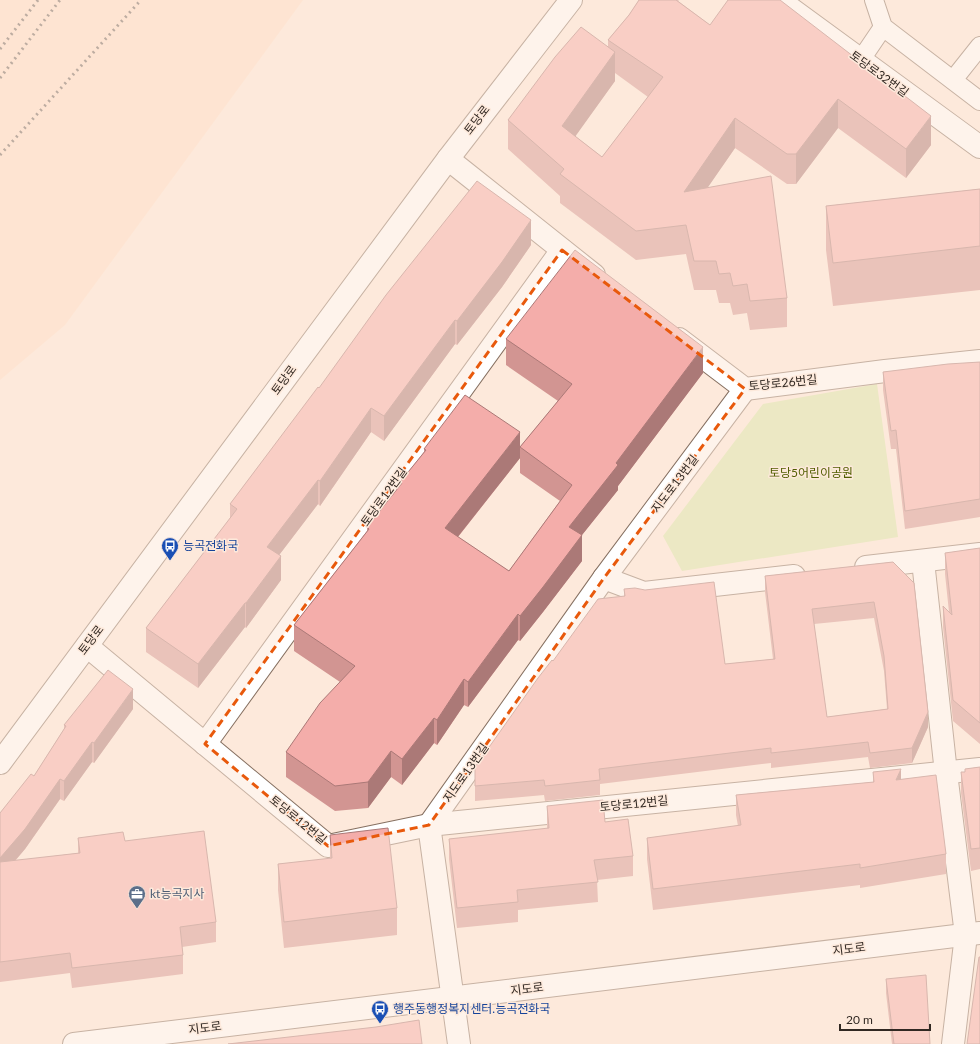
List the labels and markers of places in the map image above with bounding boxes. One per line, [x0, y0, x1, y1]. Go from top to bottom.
bus stop icon: 능곡전화국 [160, 536, 180, 561]
place label: 능곡전화국 [183, 538, 238, 553]
office icon: kt능곡지사 [127, 884, 147, 909]
place label: kt능곡지사 [150, 886, 205, 901]
bus stop icon: 행주동행정복지센터.능곡전화국 [370, 999, 390, 1024]
place label: 행주동행정복지센터.능곡전화국 [393, 1001, 550, 1016]

